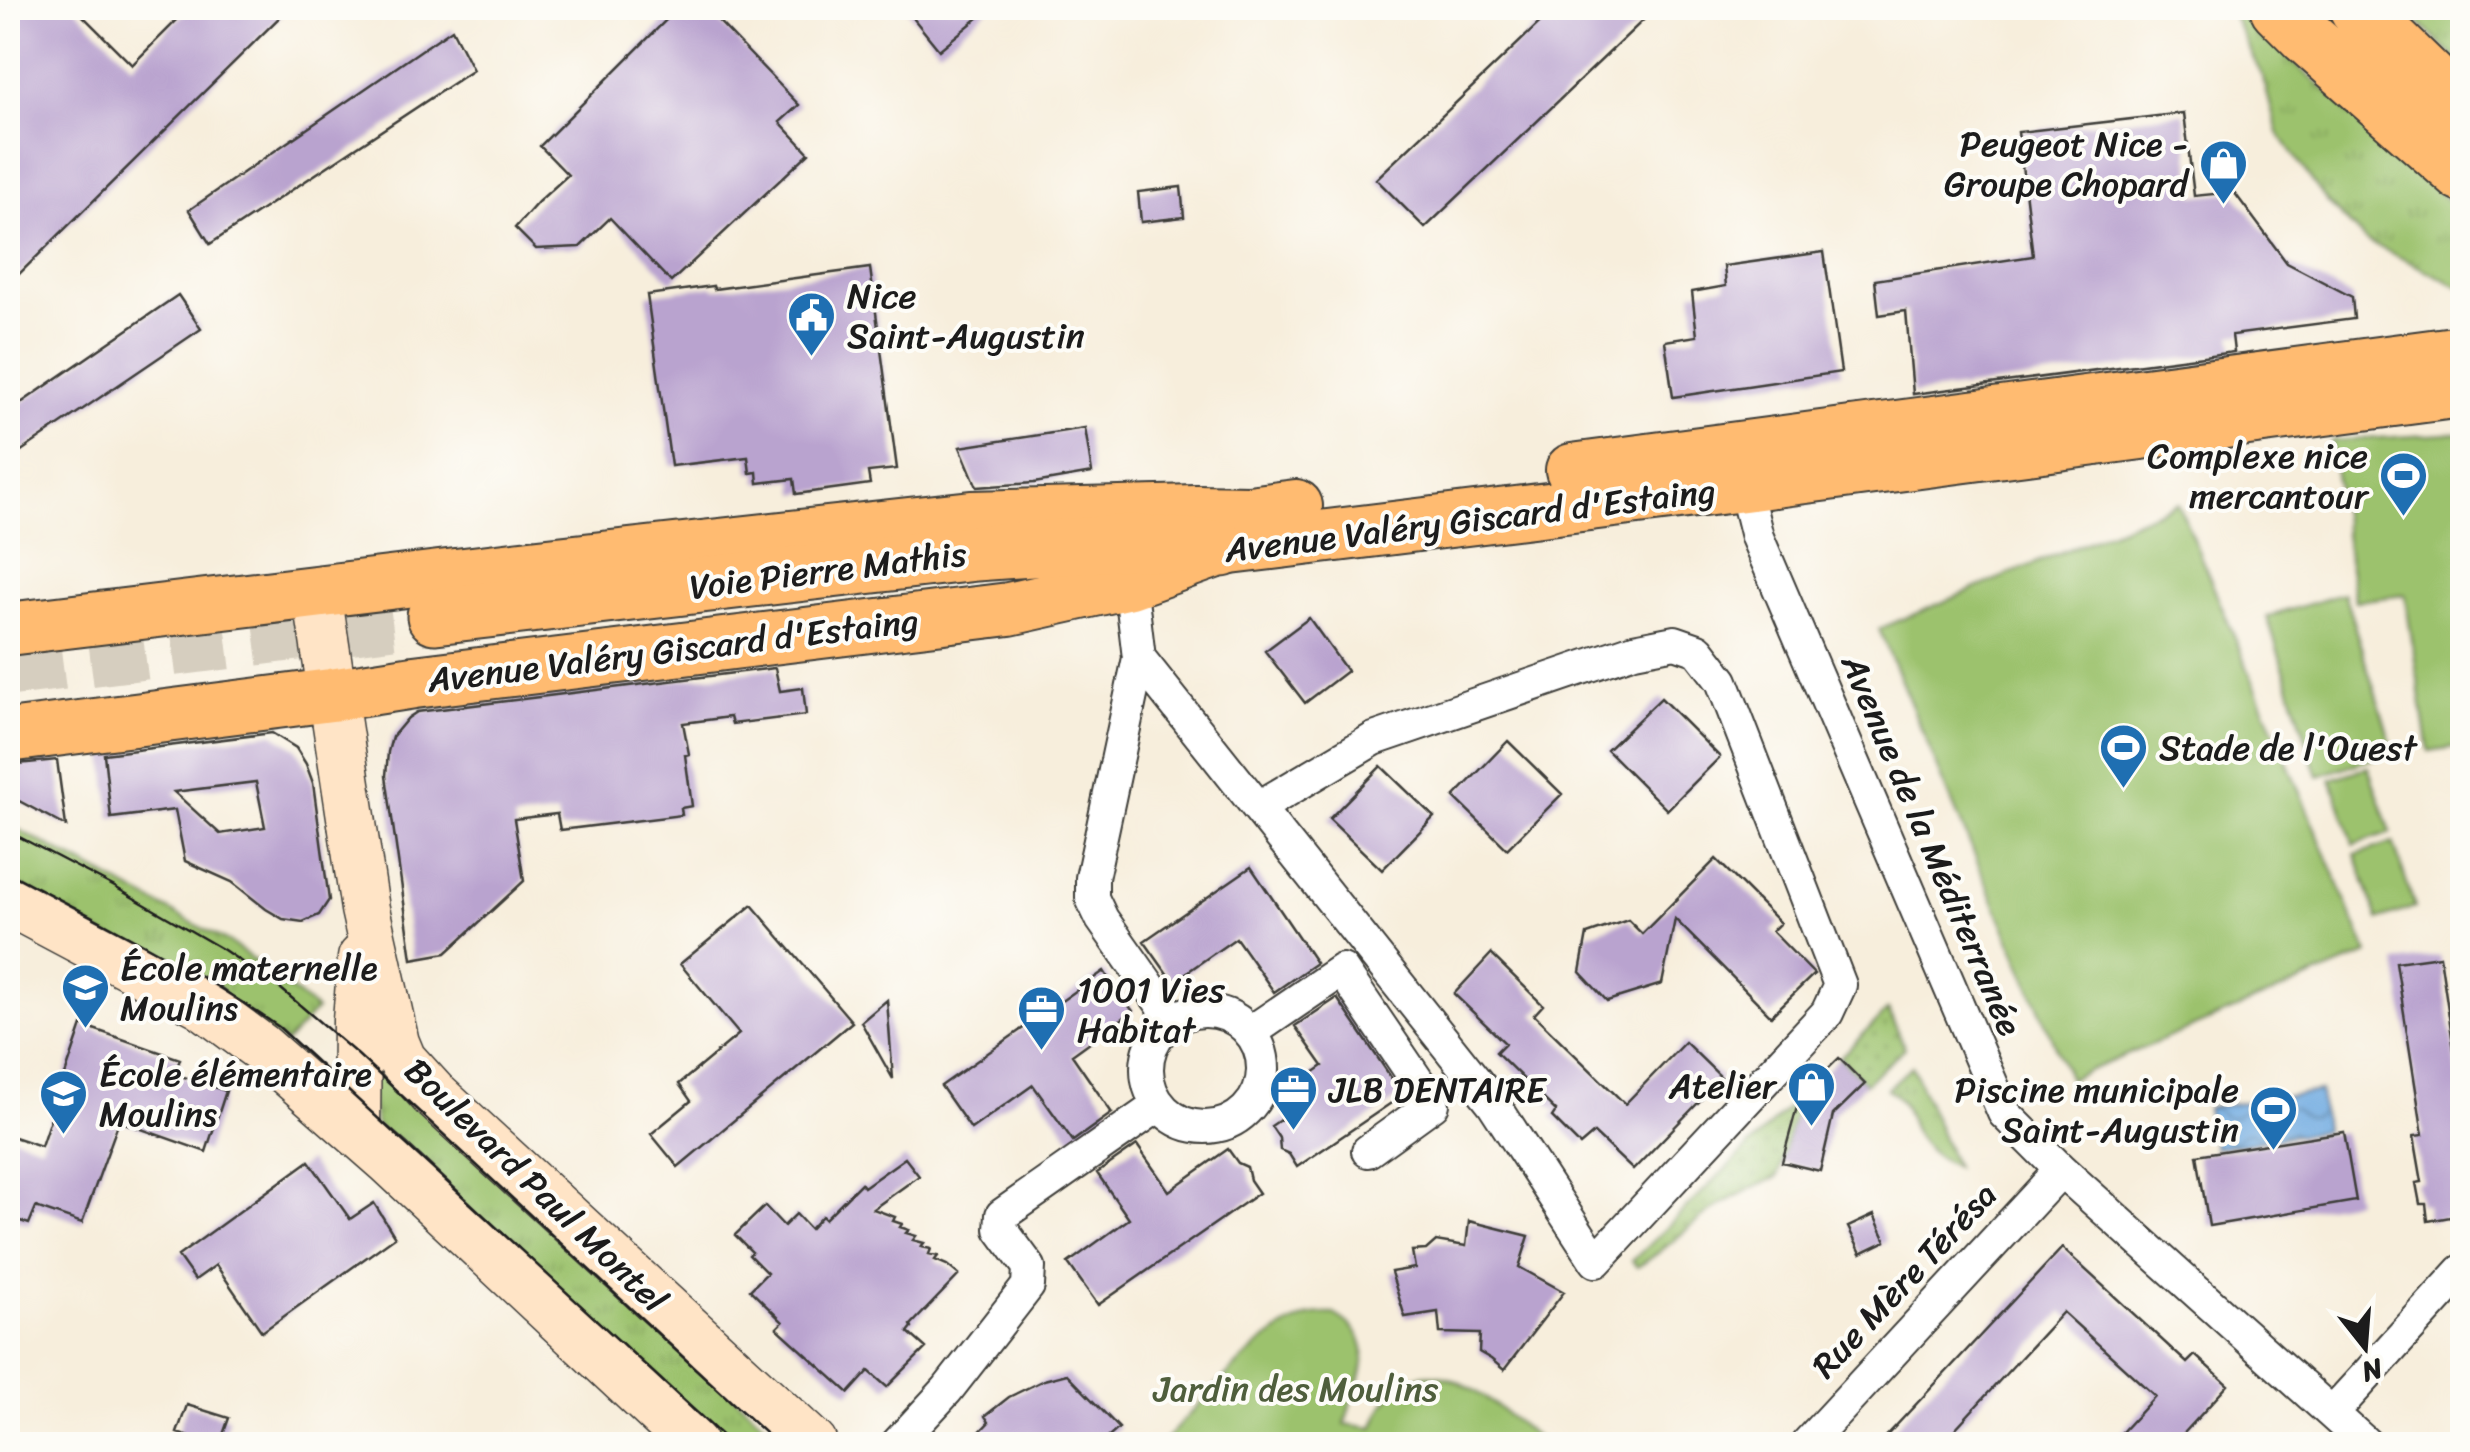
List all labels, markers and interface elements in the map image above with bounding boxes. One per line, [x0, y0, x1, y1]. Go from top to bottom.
place label: Peugeot Nice - Groupe Chopard [1944, 113, 2191, 215]
shop icon: Peugeot Nice - Groupe Chopard [2197, 138, 2249, 206]
place label: Nice Saint-Augustin [847, 265, 1085, 367]
public building icon: Nice Saint-Augustin [786, 290, 838, 358]
place label: Complexe nice mercantour [2147, 425, 2370, 527]
sports icon: Complexe nice mercantour [2377, 450, 2429, 518]
street label: Avenue Valéry Giscard d'Estaing [1220, 459, 1719, 581]
street label: Voie Pierre Mathis [686, 522, 970, 618]
street label: Avenue Valéry Giscard d'Estaing [423, 589, 922, 711]
street label: Avenue de la Méditerranée [1823, 643, 2041, 1046]
place label: Stade de l'Ouest [2159, 717, 2418, 779]
sports icon: Stade de l'Ouest [2098, 722, 2150, 790]
place label: École maternelle Moulins [120, 937, 378, 1039]
place label: 1001 Vies Habitat [1077, 959, 1226, 1061]
school or university icon: École maternelle Moulins [59, 962, 111, 1030]
office icon: 1001 Vies Habitat [1016, 984, 1068, 1052]
street label: Boulevard Paul Montel [389, 1042, 683, 1329]
place label: École élémentaire Moulins [99, 1043, 372, 1145]
place label: Atelier [1668, 1055, 1778, 1117]
place label: JLB DENTAIRE [1328, 1059, 1548, 1121]
place label: Piscine municipale Saint-Augustin [1955, 1059, 2239, 1161]
shop icon: Atelier [1785, 1060, 1837, 1128]
office icon: JLB DENTAIRE [1268, 1064, 1320, 1132]
school or university icon: École élémentaire Moulins [38, 1068, 90, 1136]
sports icon: Piscine municipale Saint-Augustin [2248, 1084, 2300, 1152]
street label: Rue Mère Térésa [1795, 1167, 2013, 1393]
north arrow [2315, 1297, 2415, 1397]
text: N [2355, 1344, 2390, 1397]
park label: Jardin des Moulins [1153, 1358, 1438, 1420]

